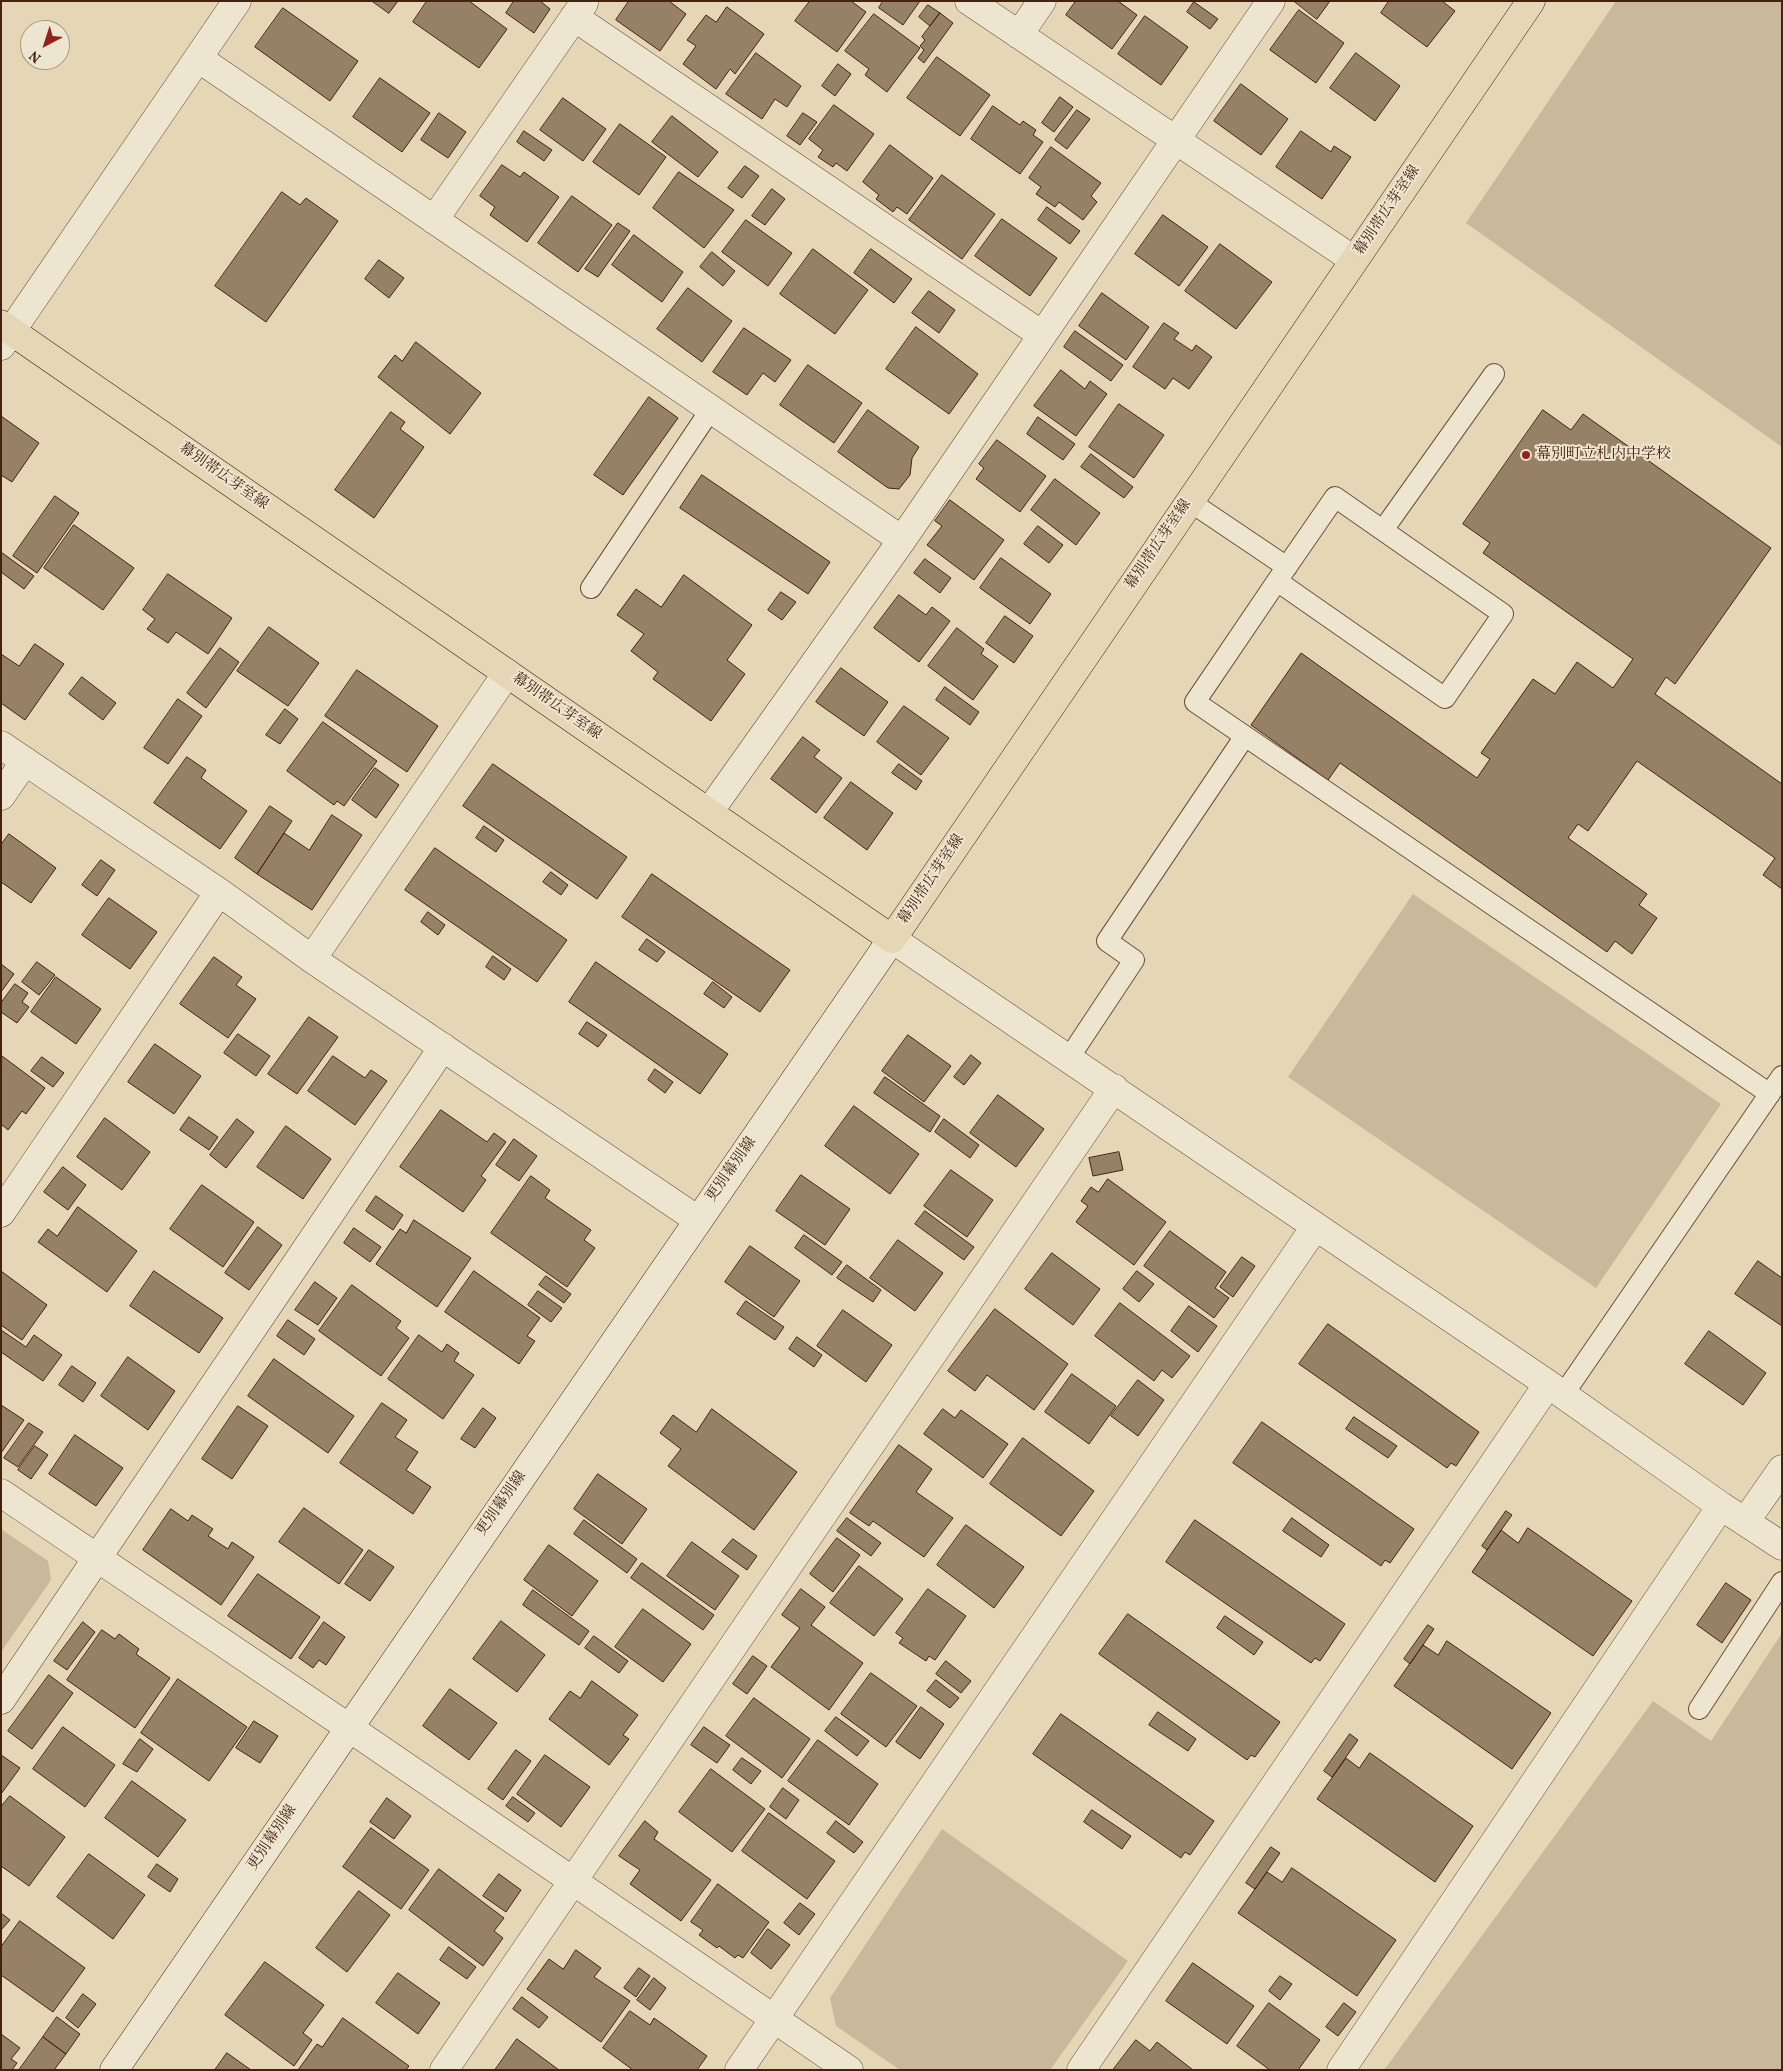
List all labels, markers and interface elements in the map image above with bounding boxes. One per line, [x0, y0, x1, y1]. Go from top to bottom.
north arrow [20, 20, 70, 70]
text: N [26, 46, 46, 67]
street label: 幕別帯広芽室線 [1351, 162, 1425, 260]
street label: 幕別帯広芽室線 [175, 440, 271, 514]
place label: 幕別町立札内中学校 [1536, 446, 1671, 464]
marker: 幕別町立札内中学校 [1520, 449, 1532, 461]
street label: 幕別帯広芽室線 [1122, 496, 1196, 594]
street label: 幕別帯広芽室線 [508, 670, 604, 744]
street label: 幕別帯広芽室線 [895, 831, 969, 929]
street label: 更別幕別線 [703, 1134, 761, 1206]
street label: 更別幕別線 [473, 1468, 531, 1540]
street label: 更別幕別線 [245, 1802, 301, 1874]

